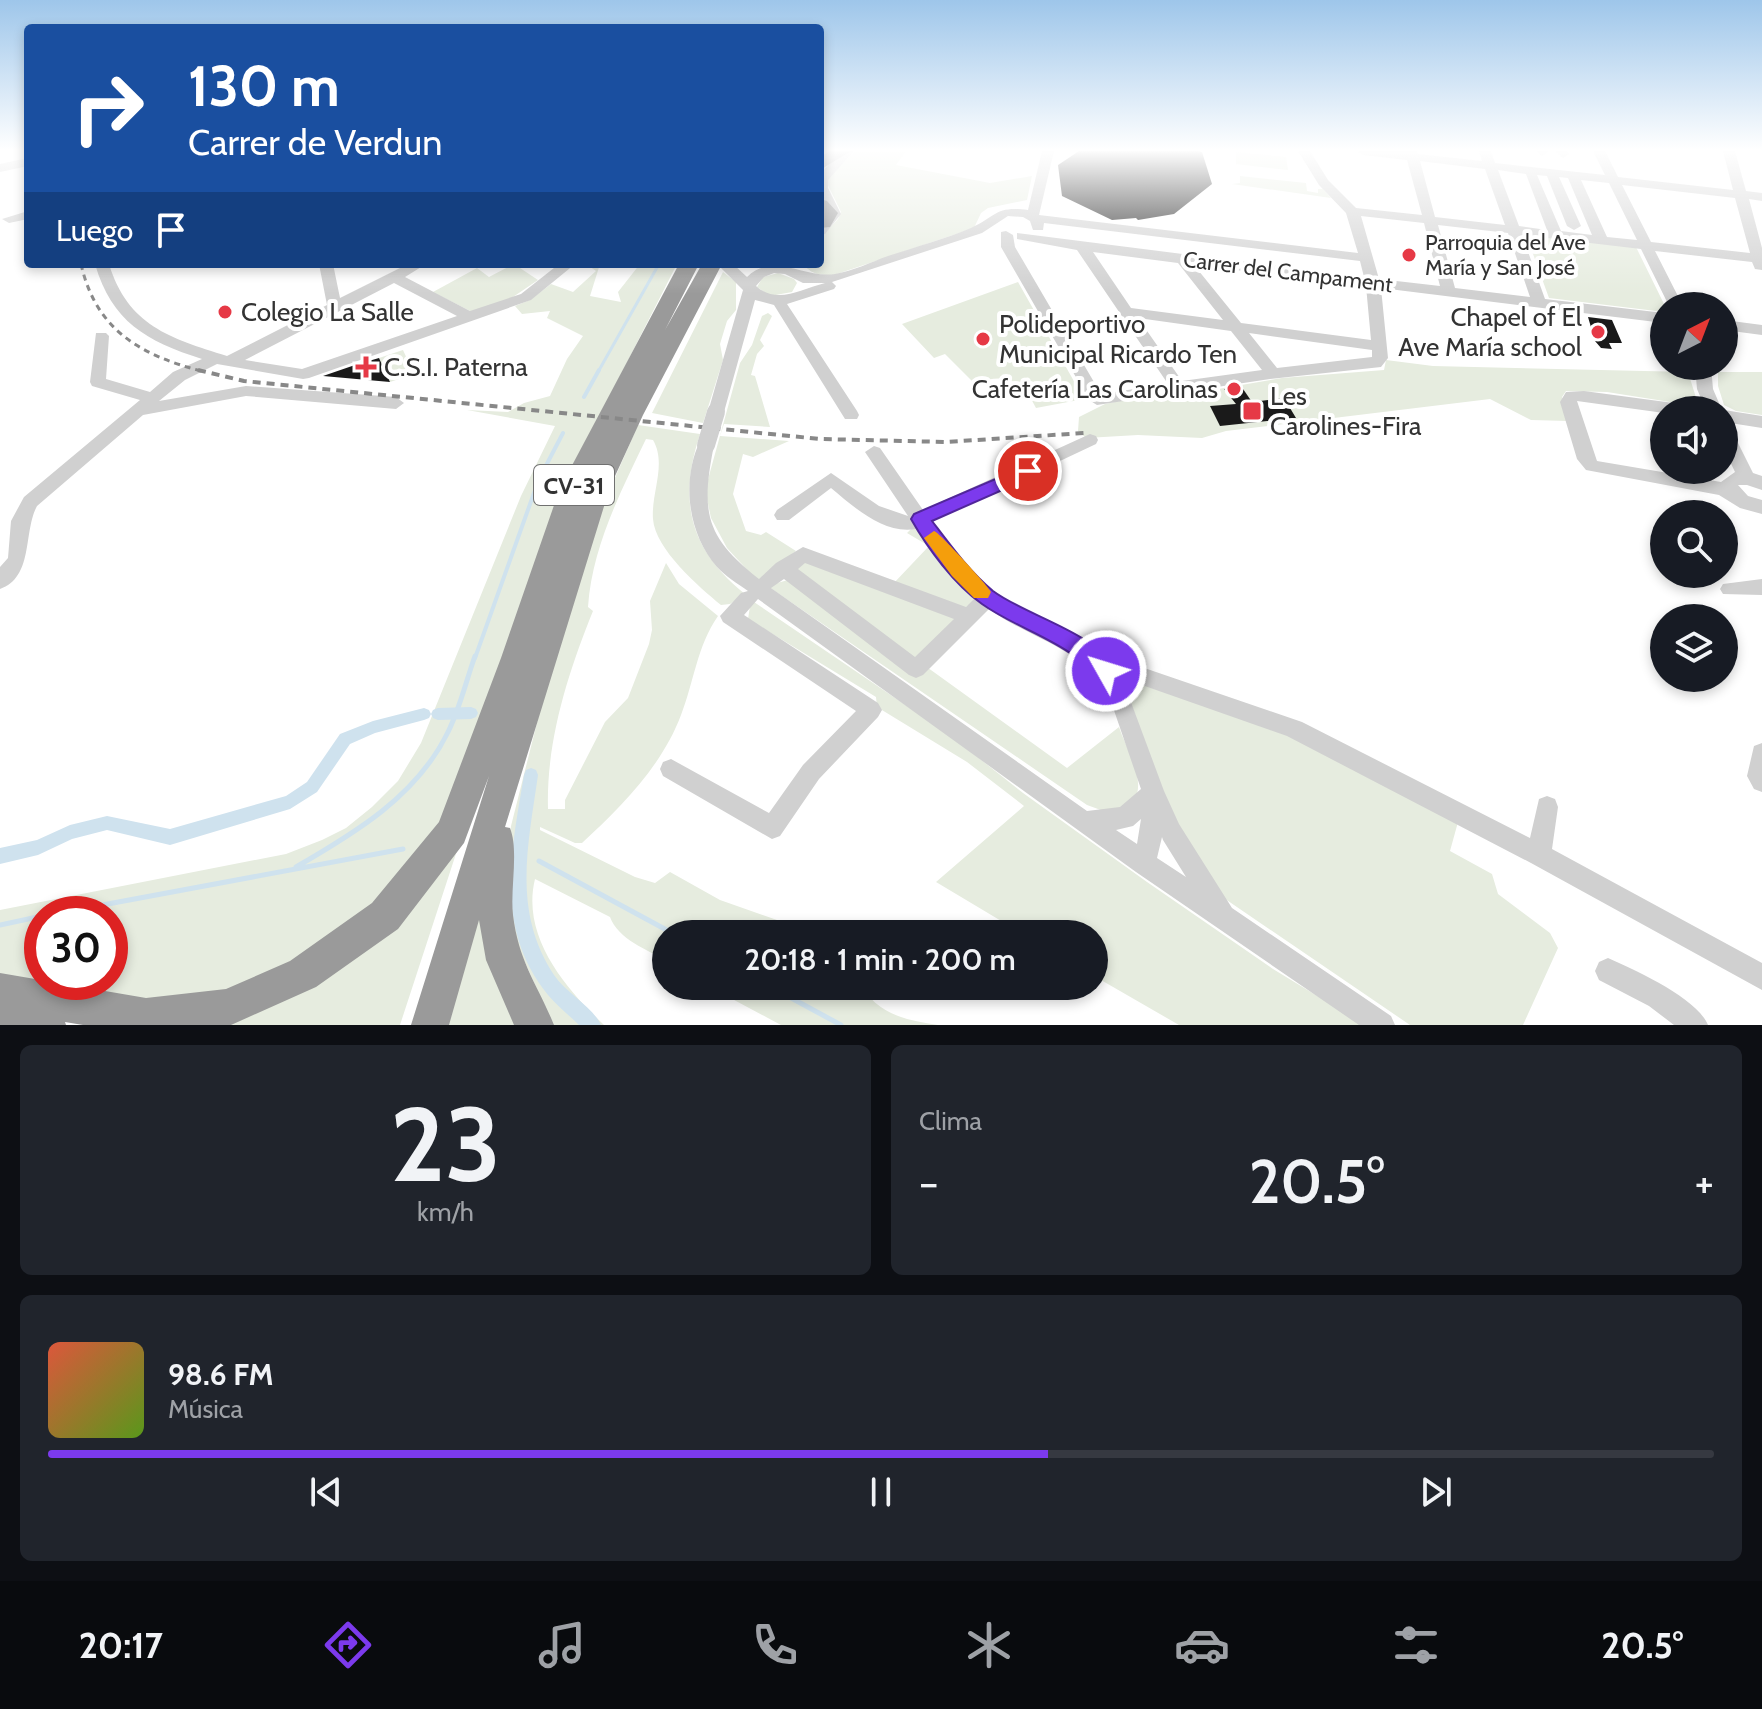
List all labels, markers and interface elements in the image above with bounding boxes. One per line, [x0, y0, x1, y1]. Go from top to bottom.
text: 130 m [188, 52, 340, 120]
icon: right [56, 56, 160, 160]
text: Carrer de Verdun [188, 120, 442, 164]
icon: arrive [149, 208, 193, 252]
text: Luego [56, 212, 133, 249]
place label: Parroquia del Ave María y San José [1425, 229, 1586, 281]
street label: Carrer del Campament [1182, 246, 1395, 298]
marker: Parroquia del Ave María y San José [1400, 246, 1418, 264]
north arrow [1650, 292, 1738, 380]
map controls [1650, 292, 1738, 692]
place label: Colegio La Salle [241, 296, 414, 328]
place label: Chapel of El Ave María school [1398, 301, 1582, 363]
marker: Colegio La Salle [216, 303, 234, 321]
place label: Polideportivo Municipal Ricardo Ten [999, 308, 1237, 370]
marker: Chapel of El Ave María school [1589, 323, 1607, 341]
marker: Polideportivo Municipal Ricardo Ten [974, 330, 992, 348]
place label: C.S.I. Paterna [384, 351, 528, 383]
marker: C.S.I. Paterna [355, 356, 377, 378]
place label: Cafetería Las Carolinas [972, 373, 1218, 405]
marker: Cafetería Las Carolinas [1225, 380, 1243, 398]
place label: Les Carolines-Fira [1270, 380, 1422, 442]
button: sound [1650, 396, 1738, 484]
marker: Les Carolines-Fira [1241, 400, 1263, 422]
pin [994, 437, 1062, 505]
icon: arrive [1006, 449, 1050, 493]
road number: CV-31 [534, 465, 614, 505]
button: search [1650, 500, 1738, 588]
button: layers [1650, 604, 1738, 692]
position arrow [1064, 629, 1148, 713]
speed limit sign: 30 [24, 896, 128, 1000]
text: 20:18 · 1 min · 200 m [744, 941, 1016, 978]
text: 23 [390, 1081, 501, 1207]
text: Clima [919, 1105, 982, 1137]
text: 20.5° [1249, 1145, 1384, 1218]
text: − [919, 1156, 938, 1209]
text: + [1695, 1156, 1714, 1209]
text: km/h [417, 1196, 474, 1228]
text: 98.6 FM [168, 1356, 274, 1393]
text: Música [168, 1393, 243, 1425]
icon: previous [304, 1470, 348, 1514]
icon: pause [859, 1470, 903, 1514]
icon: next [1414, 1470, 1458, 1514]
icon: directions [320, 1617, 376, 1673]
icon: music [534, 1617, 590, 1673]
icon: phone [747, 1617, 803, 1673]
icon: climate [961, 1617, 1017, 1673]
icon: car [1174, 1617, 1230, 1673]
icon: filters [1388, 1617, 1444, 1673]
text: 20:17 [79, 1623, 163, 1667]
text: 20.5° [1601, 1623, 1683, 1667]

